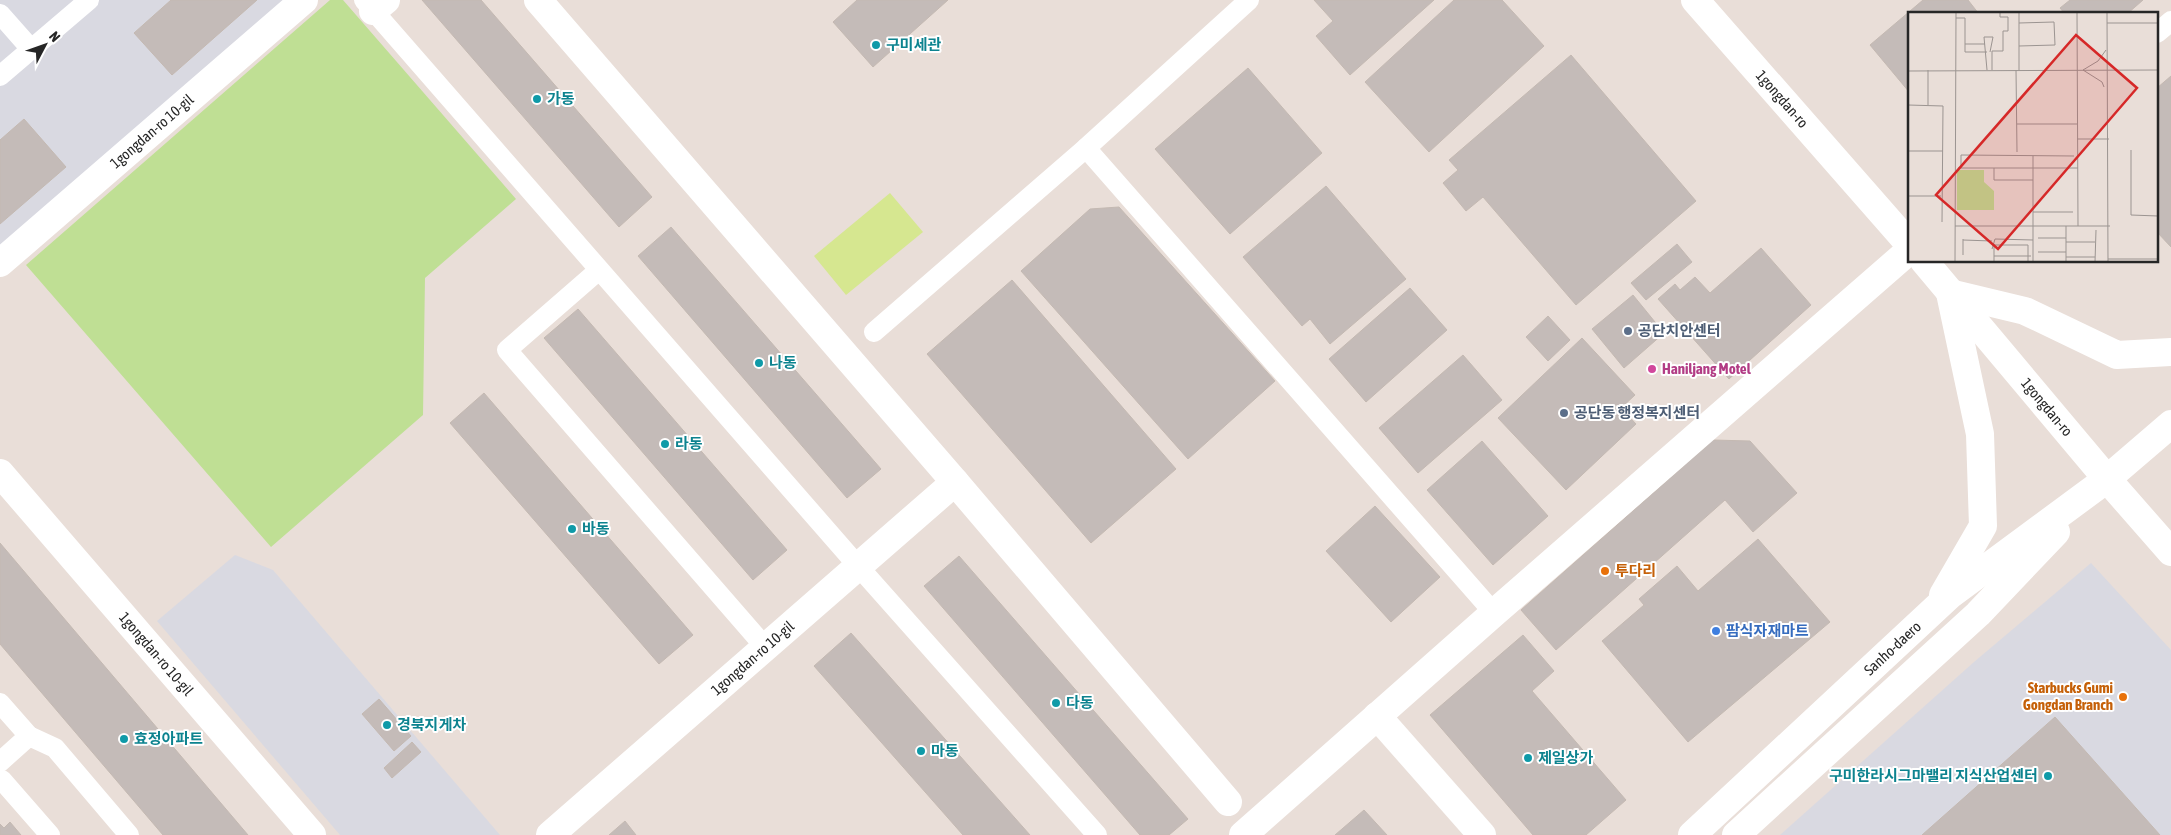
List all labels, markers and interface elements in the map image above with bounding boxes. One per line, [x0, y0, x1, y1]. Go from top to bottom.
inset map [1908, 12, 2158, 262]
north arrow [20, 20, 70, 70]
text: N [46, 28, 64, 45]
place label: 구미세관 [886, 36, 941, 53]
marker: 구미세관 [870, 39, 882, 51]
street label: 1gongdan-ro [1753, 67, 1812, 131]
place label: 가동 [547, 90, 575, 107]
street label: 1gongdan-ro 10-gil [107, 91, 197, 172]
marker: 가동 [531, 93, 543, 105]
place label: 공단치안센터 [1638, 322, 1721, 339]
marker: 공단치안센터 [1622, 325, 1634, 337]
place label: 나동 [769, 354, 797, 371]
marker: 나동 [753, 357, 765, 369]
place label: Haniljang Motel [1662, 360, 1752, 377]
marker: Haniljang Motel [1646, 363, 1658, 375]
street label: 1gongdan-ro [2018, 375, 2076, 439]
place label: 공단동 행정복지센터 [1574, 404, 1700, 421]
marker: 공단동 행정복지센터 [1558, 407, 1570, 419]
place label: 라동 [675, 435, 703, 452]
marker: 라동 [659, 438, 671, 450]
place label: 바동 [582, 520, 610, 537]
marker: 바동 [566, 523, 578, 535]
place label: 투다리 [1615, 562, 1656, 579]
marker: 투다리 [1599, 565, 1611, 577]
street label: 1gongdan-ro 10-gil [116, 609, 197, 699]
street label: 1gongdan-ro 10-gil [708, 617, 797, 699]
street label: Sanho-daero [1860, 618, 1924, 678]
place label: 팜식자재마트 [1726, 622, 1809, 639]
marker: 팜식자재마트 [1710, 625, 1722, 637]
place label: Starbucks Gumi Gongdan Branch [2023, 679, 2113, 713]
marker: Starbucks Gumi Gongdan Branch [2117, 691, 2129, 703]
place label: 다동 [1066, 694, 1094, 711]
marker: 다동 [1050, 697, 1062, 709]
place label: 경북지게차 [397, 716, 466, 733]
marker: 경북지게차 [381, 719, 393, 731]
place label: 효정아파트 [134, 730, 203, 747]
marker: 효정아파트 [118, 733, 130, 745]
place label: 마동 [931, 742, 959, 759]
marker: 마동 [915, 745, 927, 757]
place label: 제일상가 [1538, 749, 1593, 766]
marker: 제일상가 [1522, 752, 1534, 764]
place label: 구미한라시그마밸리 지식산업센터 [1829, 767, 2038, 784]
marker: 구미한라시그마밸리 지식산업센터 [2042, 770, 2054, 782]

